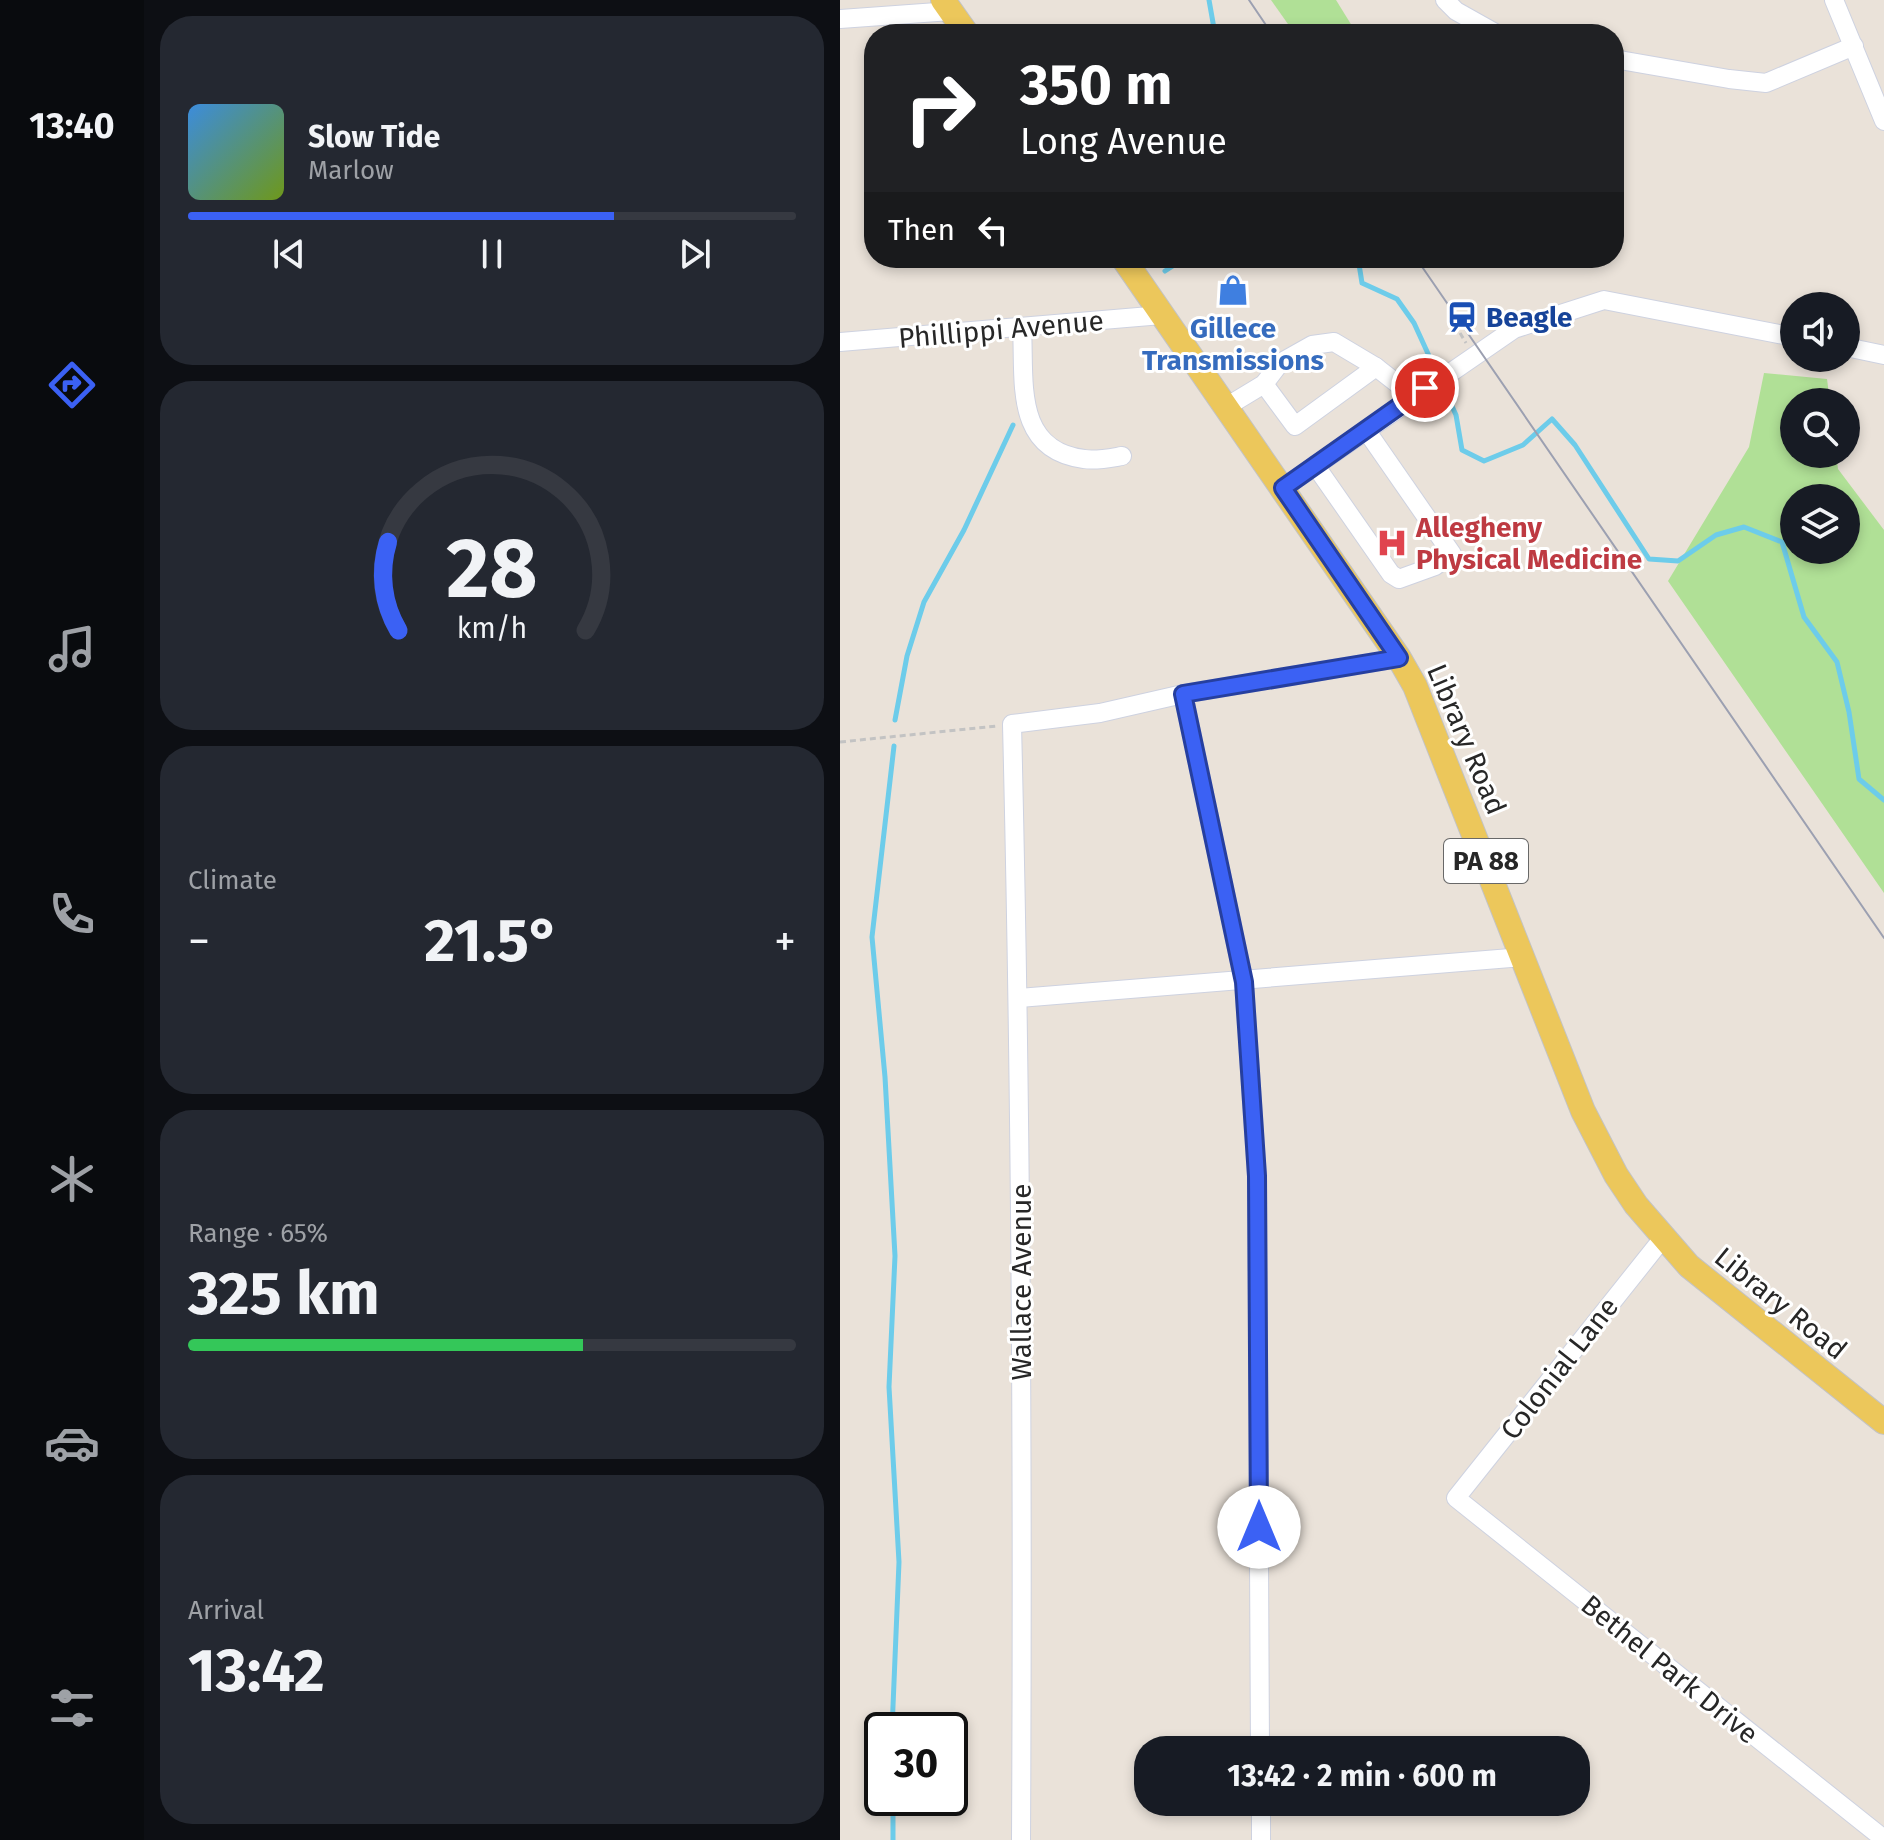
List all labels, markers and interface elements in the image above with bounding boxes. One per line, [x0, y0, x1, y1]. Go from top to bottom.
text: 350 m [1020, 52, 1173, 119]
icon: right [888, 56, 992, 160]
text: 13:40 [29, 104, 115, 148]
text: Slow Tide [308, 119, 440, 155]
text: Long Avenue [1020, 120, 1227, 164]
text: Marlow [308, 155, 394, 186]
icon: left [971, 208, 1015, 252]
text: Then [888, 212, 955, 248]
icon: previous [267, 232, 311, 276]
icon: pause [470, 232, 514, 276]
icon: next [673, 232, 717, 276]
shop icon: Gillece Transmissions [1216, 273, 1250, 307]
map controls [1780, 292, 1860, 564]
button: sound [1780, 292, 1860, 372]
station icon: Beagle [1445, 300, 1479, 334]
place label: Beagle [1486, 301, 1573, 334]
street label: Phillippi Avenue [897, 304, 1105, 355]
place label: Gillece Transmissions [1142, 312, 1324, 377]
pin [1391, 354, 1459, 422]
icon: directions [44, 357, 100, 413]
icon: arrive [1403, 366, 1447, 410]
button: search [1780, 388, 1860, 468]
button: layers [1780, 484, 1860, 564]
place label: Allegheny Physical Medicine [1415, 511, 1642, 576]
text: 28 [446, 519, 538, 619]
hospital icon: Allegheny Physical Medicine [1375, 526, 1409, 560]
text: km/h [457, 611, 527, 646]
icon: music [44, 621, 100, 677]
street label: Library Road [1420, 659, 1513, 819]
road number: PA 88 [1444, 839, 1528, 883]
text: Climate [188, 865, 277, 896]
icon: phone [44, 886, 100, 942]
text: 21.5° [424, 905, 560, 977]
text: − [188, 915, 210, 968]
text: + [774, 915, 796, 968]
icon: climate [44, 1151, 100, 1207]
street label: Wallace Avenue [1005, 1183, 1038, 1381]
text: Range · 65% [188, 1218, 328, 1249]
street label: Library Road [1708, 1240, 1853, 1367]
text: 325 km [188, 1258, 380, 1330]
street label: Colonial Lane [1494, 1291, 1625, 1446]
icon: car [44, 1415, 100, 1471]
position arrow [1217, 1485, 1301, 1569]
street label: Bethel Park Drive [1575, 1588, 1765, 1751]
text: Arrival [188, 1595, 264, 1626]
text: 13:42 [188, 1635, 325, 1707]
icon: filters [44, 1680, 100, 1736]
speed limit sign: 30 [864, 1712, 968, 1816]
text: 13:42 · 2 min · 600 m [1227, 1758, 1497, 1794]

